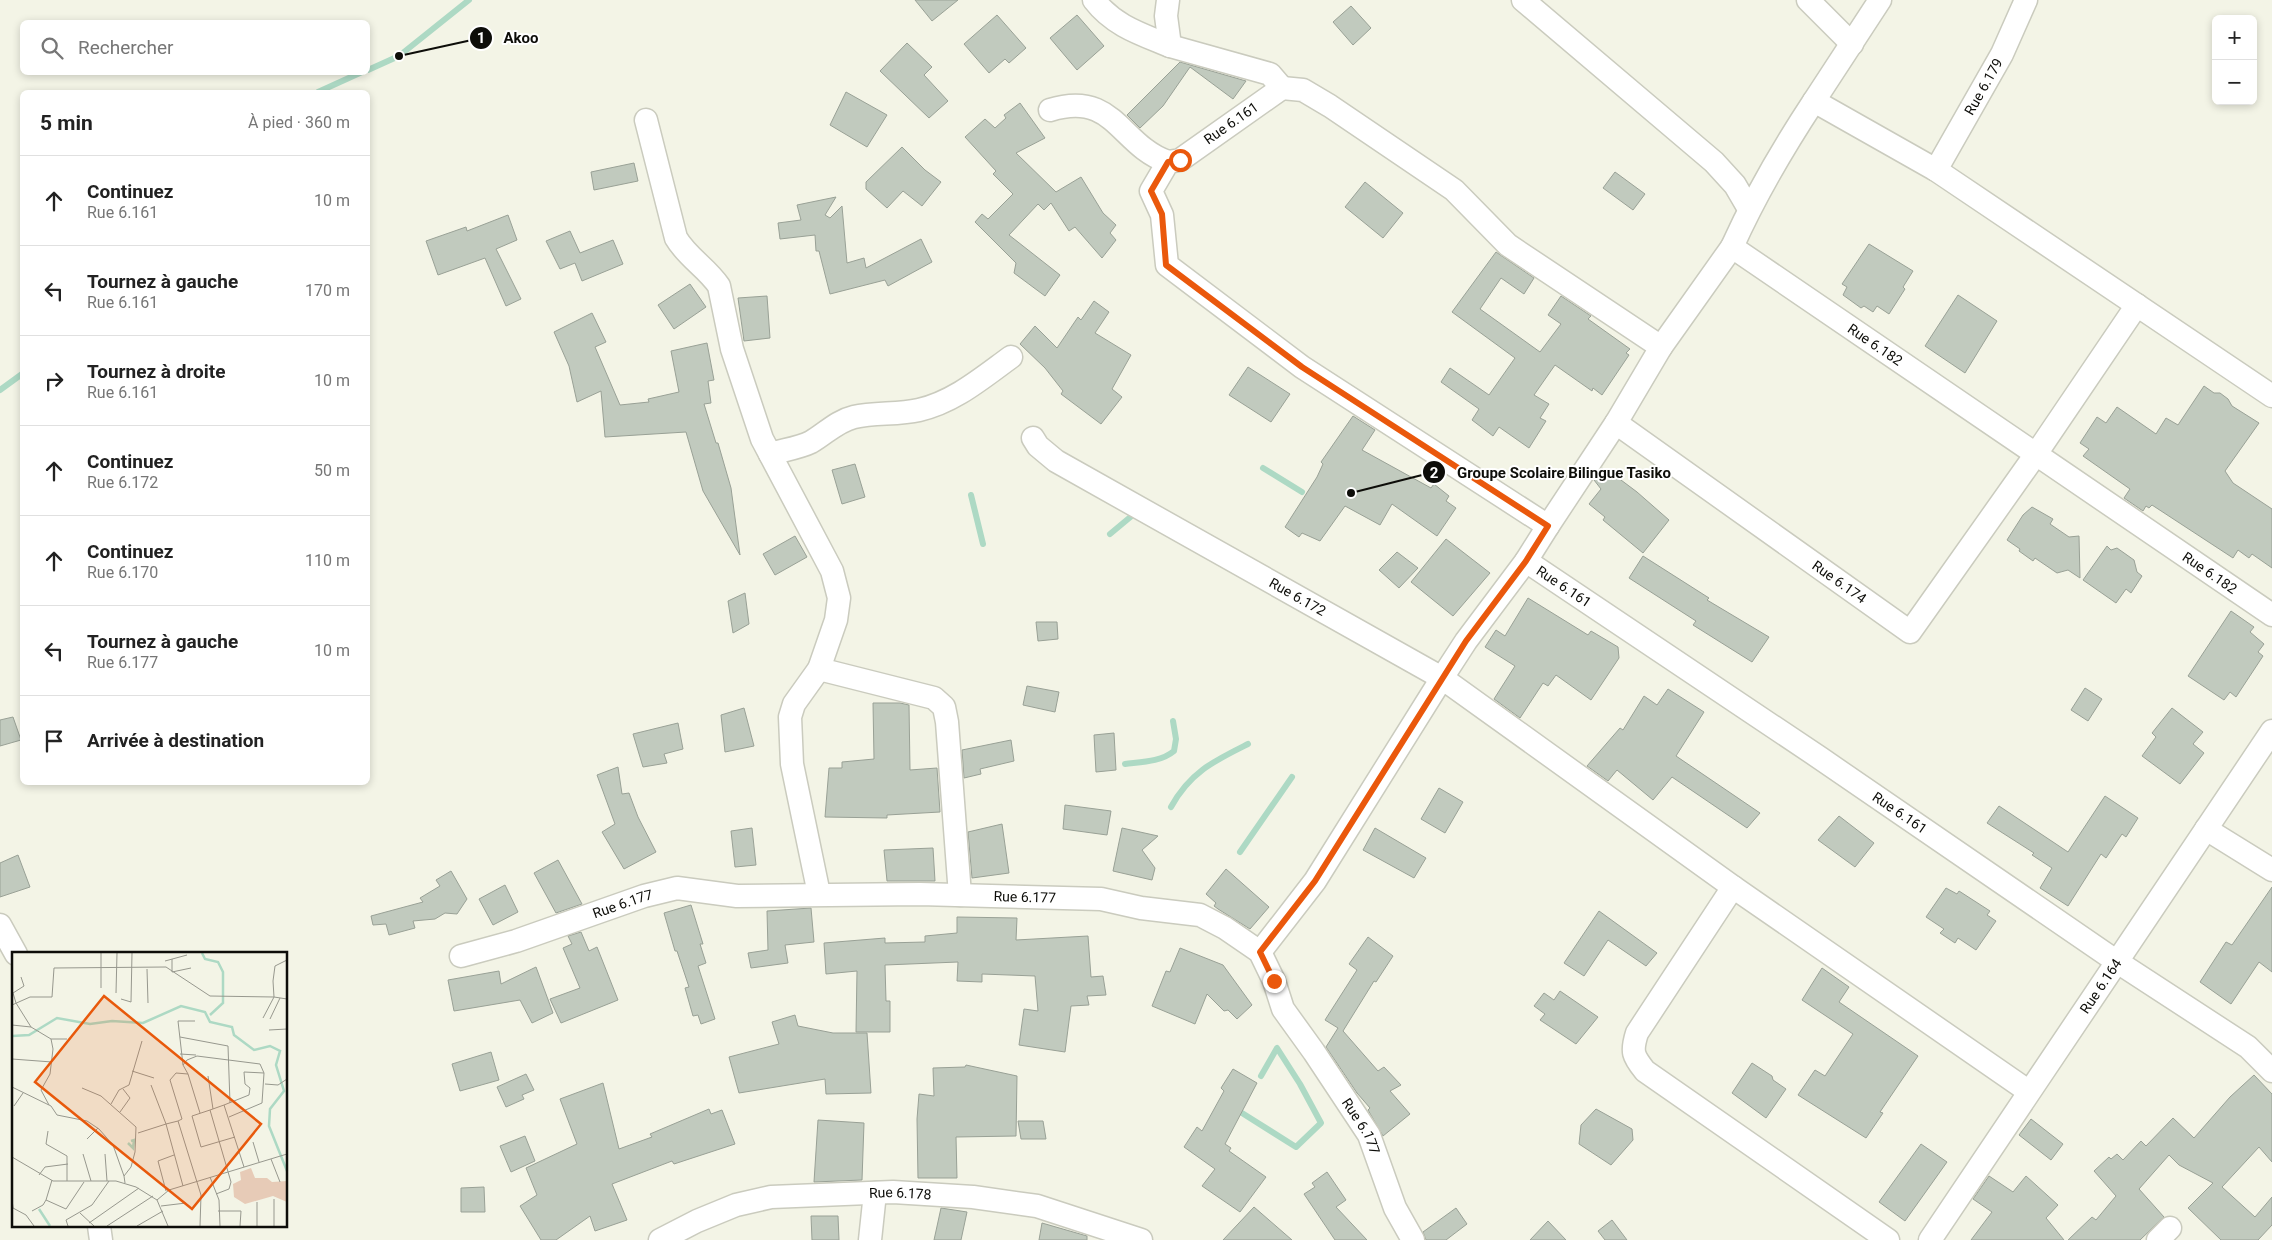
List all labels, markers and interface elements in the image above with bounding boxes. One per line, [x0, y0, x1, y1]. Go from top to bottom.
map controls [2212, 15, 2257, 105]
button: + [2212, 15, 2257, 60]
search box [20, 20, 370, 75]
callout: Akoo [468, 23, 548, 53]
text: 1 [477, 29, 485, 47]
text: Akoo [503, 29, 539, 47]
icon: search [38, 34, 66, 62]
text: Rechercher [78, 36, 173, 59]
street label: Rue 6.179 [1961, 55, 2006, 118]
button: − [2212, 60, 2257, 105]
street label: Rue 6.161 [1201, 99, 1261, 147]
text: 5 min [40, 111, 93, 135]
text: À pied · 360 m [248, 113, 350, 132]
route start [1169, 149, 1192, 172]
text: Continuez [87, 180, 173, 203]
icon: ahead [40, 187, 68, 215]
text: 10 m [314, 191, 350, 210]
text: Rue 6.161 [87, 203, 158, 222]
text: Tournez à gauche [87, 270, 238, 293]
icon: left [40, 277, 68, 305]
text: 170 m [305, 281, 350, 300]
text: Rue 6.161 [87, 293, 158, 312]
street label: Rue 6.182 [1845, 320, 1906, 369]
text: Tournez à droite [87, 360, 226, 383]
icon: right [40, 367, 68, 395]
text: 10 m [314, 371, 350, 390]
text: Rue 6.161 [87, 383, 158, 402]
text: Continuez [87, 450, 173, 473]
icon: ahead [40, 457, 68, 485]
callout: Groupe Scolaire Bilingue Tasiko [1422, 457, 1681, 487]
text: 50 m [314, 461, 350, 480]
text: 2 [1430, 464, 1439, 482]
text: Groupe Scolaire Bilingue Tasiko [1457, 464, 1671, 482]
text: Rue 6.172 [87, 473, 158, 492]
text: Continuez [87, 540, 173, 563]
icon: ahead [40, 547, 68, 575]
street label: Rue 6.182 [2180, 548, 2240, 597]
text: 110 m [305, 551, 350, 570]
street label: Rue 6.174 [1809, 557, 1870, 606]
street label: Rue 6.161 [1533, 562, 1594, 610]
text: Rue 6.170 [87, 563, 158, 582]
street label: Rue 6.172 [1266, 575, 1329, 619]
text: Tournez à gauche [87, 630, 238, 653]
icon: left [40, 637, 68, 665]
text: 10 m [314, 641, 350, 660]
text: Rue 6.177 [87, 653, 158, 672]
icon: arrive [40, 727, 68, 755]
text: Arrivée à destination [87, 729, 264, 752]
street label: Rue 6.161 [1869, 788, 1930, 837]
street label: Rue 6.177 [590, 886, 654, 921]
street label: Rue 6.177 [993, 888, 1056, 906]
inset map [12, 952, 288, 1228]
street label: Rue 6.164 [2077, 956, 2125, 1016]
route end [1263, 970, 1286, 993]
street label: Rue 6.177 [1339, 1095, 1383, 1156]
street label: Rue 6.178 [869, 1184, 932, 1202]

